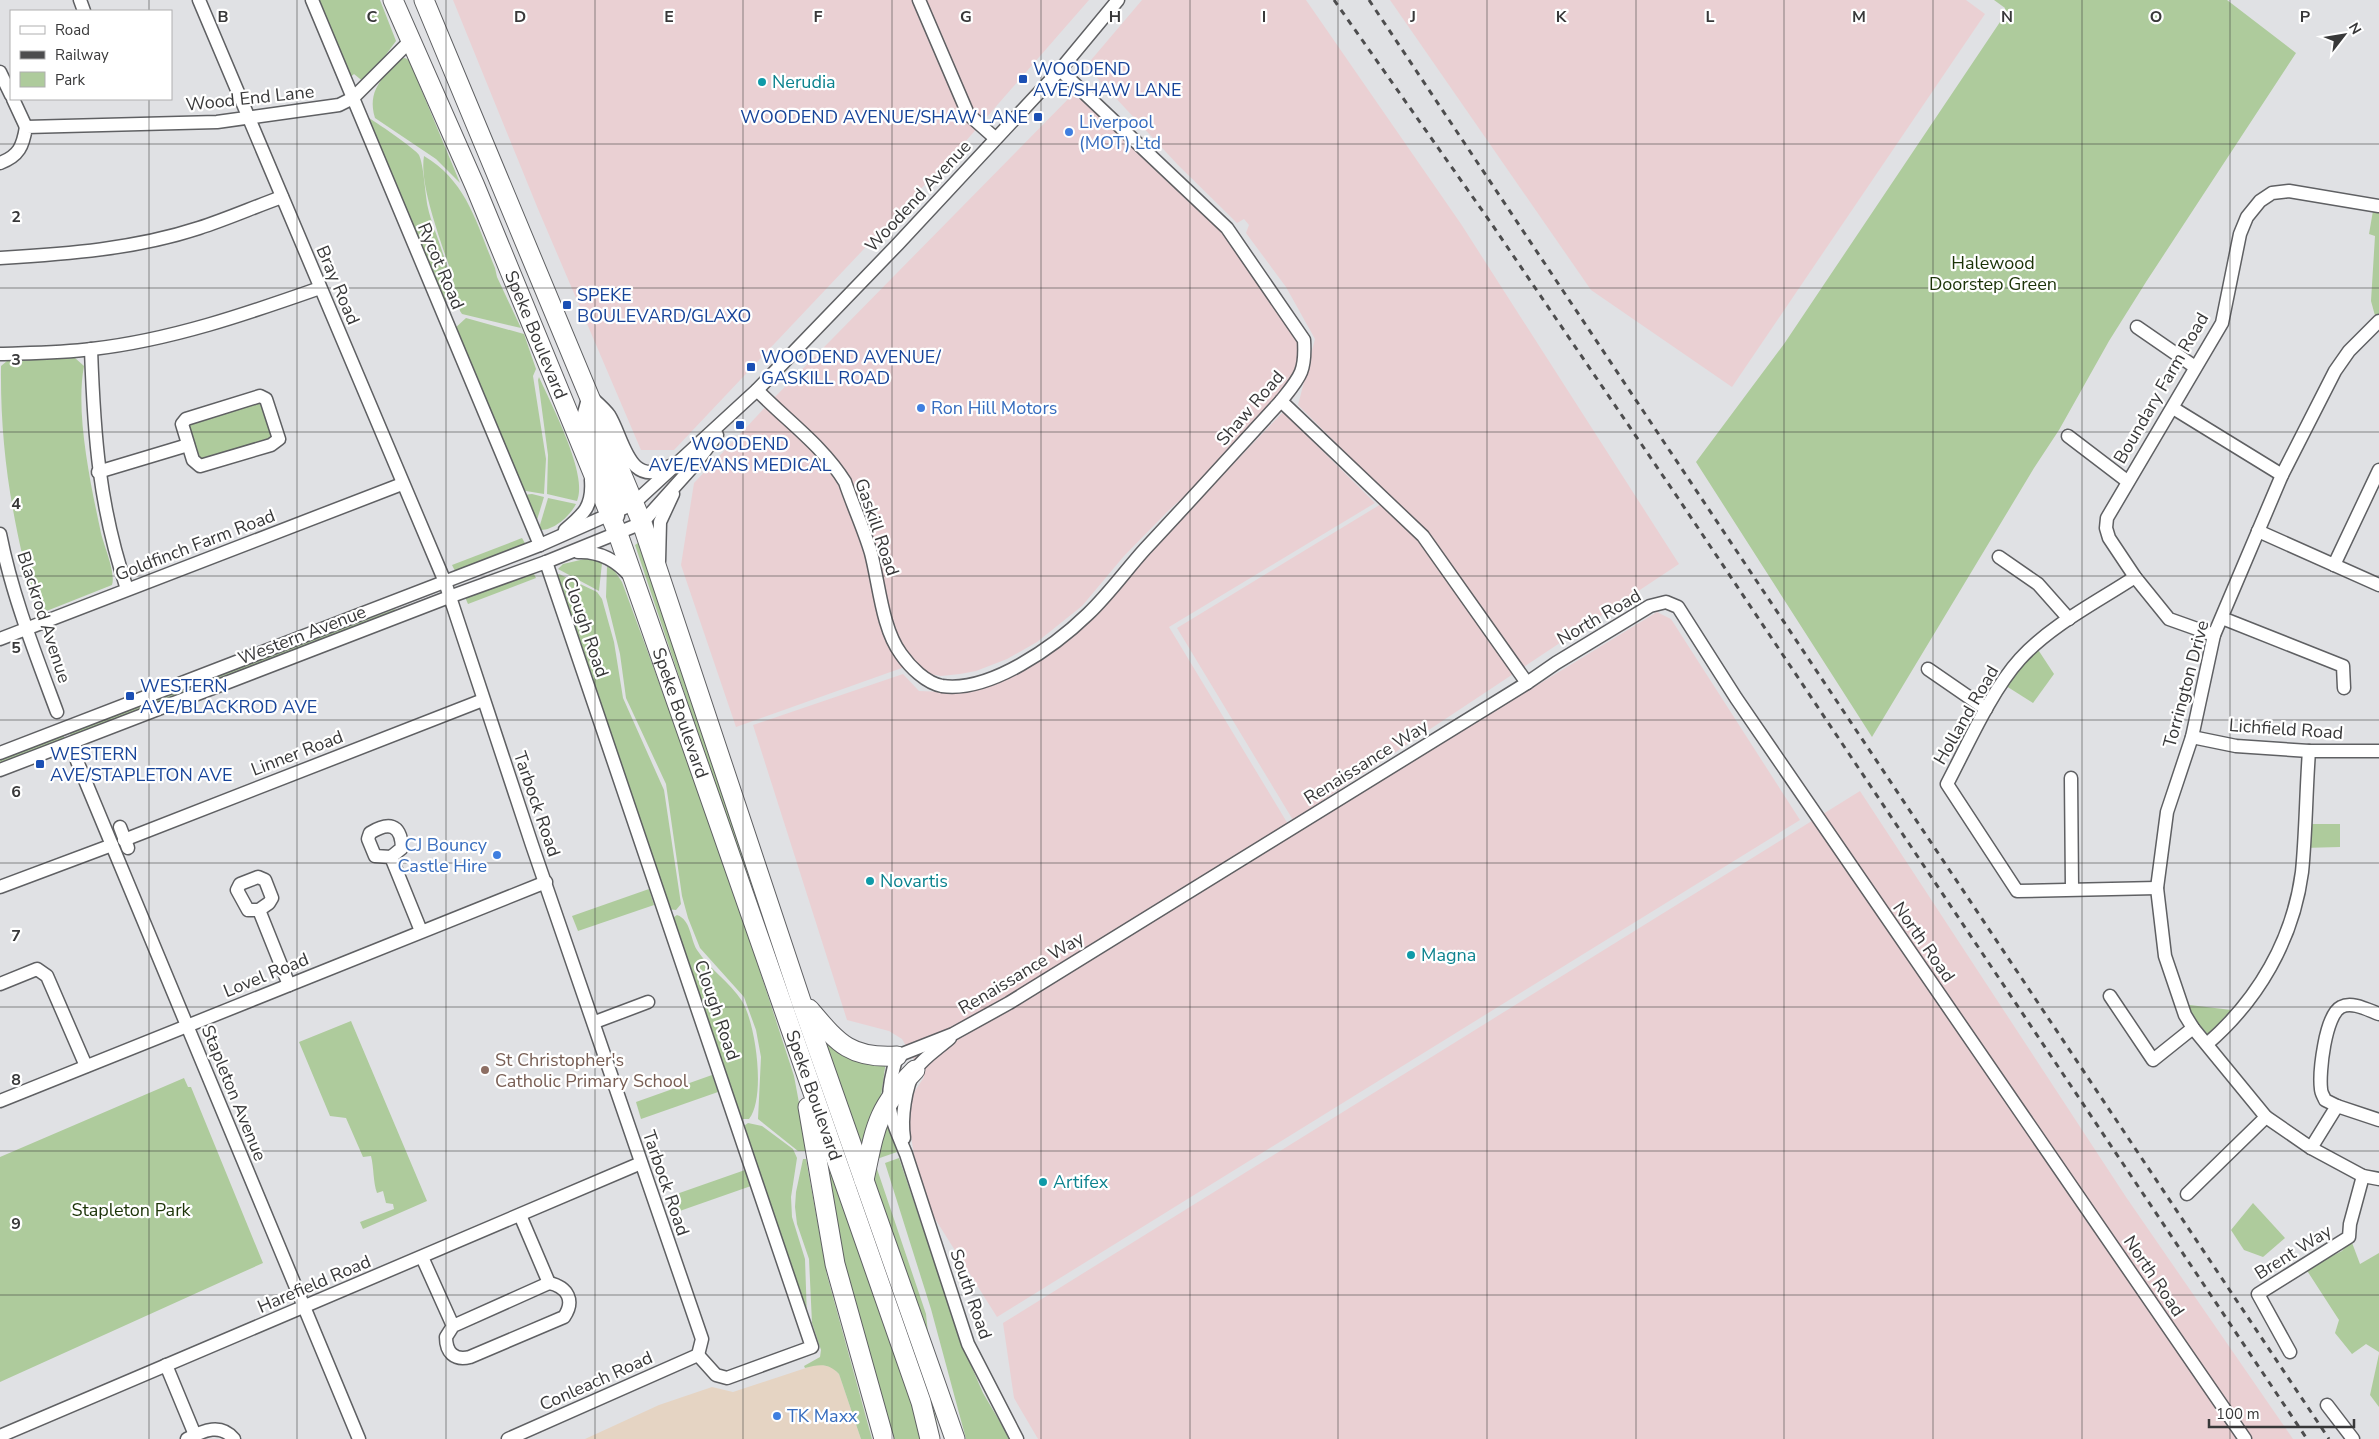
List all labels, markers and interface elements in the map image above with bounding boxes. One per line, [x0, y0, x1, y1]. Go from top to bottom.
text: B [217, 6, 229, 28]
text: C [367, 6, 378, 28]
text: D [514, 6, 526, 28]
text: E [664, 6, 674, 28]
text: F [814, 6, 823, 28]
text: G [960, 6, 972, 28]
text: H [1109, 6, 1121, 28]
text: I [1262, 6, 1266, 28]
text: J [1409, 6, 1416, 28]
text: K [1556, 6, 1568, 28]
text: L [1706, 6, 1715, 28]
text: M [1852, 6, 1866, 28]
text: N [2001, 6, 2013, 28]
text: O [2150, 6, 2162, 28]
text: P [2300, 6, 2310, 28]
legend [10, 10, 172, 100]
north arrow [2319, 10, 2369, 60]
text: N [2344, 19, 2366, 38]
text: Road [55, 20, 90, 40]
text: Railway [55, 45, 109, 65]
place label: WOODEND AVE/SHAW LANE [1033, 57, 1181, 102]
text: Park [55, 70, 85, 90]
place label: Nerudia [772, 70, 836, 94]
marker: WOODEND AVE/SHAW LANE [1017, 73, 1029, 85]
marker: Nerudia [756, 76, 768, 88]
street label: Wood End Lane [185, 79, 315, 117]
place label: WOODEND AVENUE/SHAW LANE [740, 105, 1028, 129]
place label: Liverpool (MOT) Ltd [1079, 110, 1161, 155]
marker: WOODEND AVENUE/SHAW LANE [1032, 111, 1044, 123]
marker: Liverpool (MOT) Ltd [1063, 126, 1075, 138]
street label: Woodend Avenue [860, 135, 976, 257]
text: 2 [11, 206, 21, 228]
street label: Rycot Road [412, 219, 470, 313]
street label: Bray Road [311, 242, 365, 328]
park label: Halewood Doorstep Green [1929, 251, 2057, 296]
street label: Speke Boulevard [499, 267, 573, 402]
place label: SPEKE BOULEVARD/GLAXO [577, 283, 751, 328]
marker: SPEKE BOULEVARD/GLAXO [561, 299, 573, 311]
street label: Boundary Farm Road [2108, 308, 2214, 468]
place label: WOODEND AVENUE/ GASKILL ROAD [761, 345, 942, 390]
text: 3 [11, 349, 21, 371]
marker: WOODEND AVENUE/ GASKILL ROAD [745, 361, 757, 373]
street label: Shaw Road [1211, 365, 1289, 451]
place label: Ron Hill Motors [931, 396, 1057, 420]
marker: Ron Hill Motors [915, 402, 927, 414]
marker: WOODEND AVE/EVANS MEDICAL [734, 419, 746, 431]
place label: WOODEND AVE/EVANS MEDICAL [648, 432, 832, 477]
street label: Gaskill Road [849, 475, 905, 579]
text: 4 [11, 493, 21, 515]
street label: Goldfinch Farm Road [111, 503, 279, 587]
street label: Blackrod Avenue [11, 548, 77, 686]
street label: Clough Road [558, 574, 614, 680]
street label: North Road [1553, 583, 1645, 651]
street label: Western Avenue [235, 600, 369, 670]
street label: Torrington Drive [2157, 618, 2215, 750]
text: 5 [11, 637, 21, 659]
street label: Speke Boulevard [647, 644, 714, 781]
street label: Holland Road [1928, 661, 2004, 769]
place label: WESTERN AVE/BLACKROD AVE [140, 674, 317, 719]
marker: WESTERN AVE/BLACKROD AVE [124, 690, 136, 702]
street label: Lichfield Road [2228, 713, 2344, 745]
street label: Renaissance Way [1299, 714, 1433, 810]
street label: Linner Road [247, 724, 347, 782]
place label: WESTERN AVE/STAPLETON AVE [50, 742, 232, 787]
street label: Tarbock Road [508, 748, 566, 860]
marker: WESTERN AVE/STAPLETON AVE [34, 758, 46, 770]
text: 6 [11, 781, 21, 803]
place label: CJ Bouncy Castle Hire [398, 833, 488, 878]
marker: CJ Bouncy Castle Hire [491, 849, 503, 861]
place label: Novartis [880, 869, 948, 893]
marker: Novartis [864, 875, 876, 887]
street label: North Road [1887, 897, 1961, 987]
text: 7 [11, 925, 21, 947]
street label: Renaissance Way [954, 926, 1089, 1020]
place label: Magna [1421, 943, 1476, 967]
street label: Lovel Road [220, 947, 312, 1003]
marker: Magna [1405, 949, 1417, 961]
street label: Clough Road [689, 957, 745, 1063]
street label: Stapleton Avenue [196, 1022, 272, 1164]
street label: Speke Boulevard [780, 1027, 848, 1164]
place label: St Christopher's Catholic Primary School [495, 1048, 689, 1093]
marker: St Christopher's Catholic Primary School [479, 1064, 491, 1076]
text: 8 [11, 1069, 21, 1091]
street label: Tarbock Road [637, 1127, 695, 1239]
place label: Artifex [1053, 1170, 1109, 1194]
marker: Artifex [1037, 1176, 1049, 1188]
park label: Stapleton Park [71, 1198, 192, 1222]
text: 9 [11, 1213, 21, 1235]
street label: Brent Way [2250, 1218, 2337, 1285]
street label: North Road [2118, 1231, 2190, 1321]
street label: South Road [944, 1246, 998, 1342]
street label: Harefield Road [254, 1249, 374, 1319]
street label: Conleach Road [536, 1345, 656, 1417]
scale bar [2209, 1396, 2354, 1428]
place label: TK Maxx [787, 1404, 858, 1428]
text: 100 m [2216, 1404, 2260, 1424]
marker: TK Maxx [771, 1410, 783, 1422]

